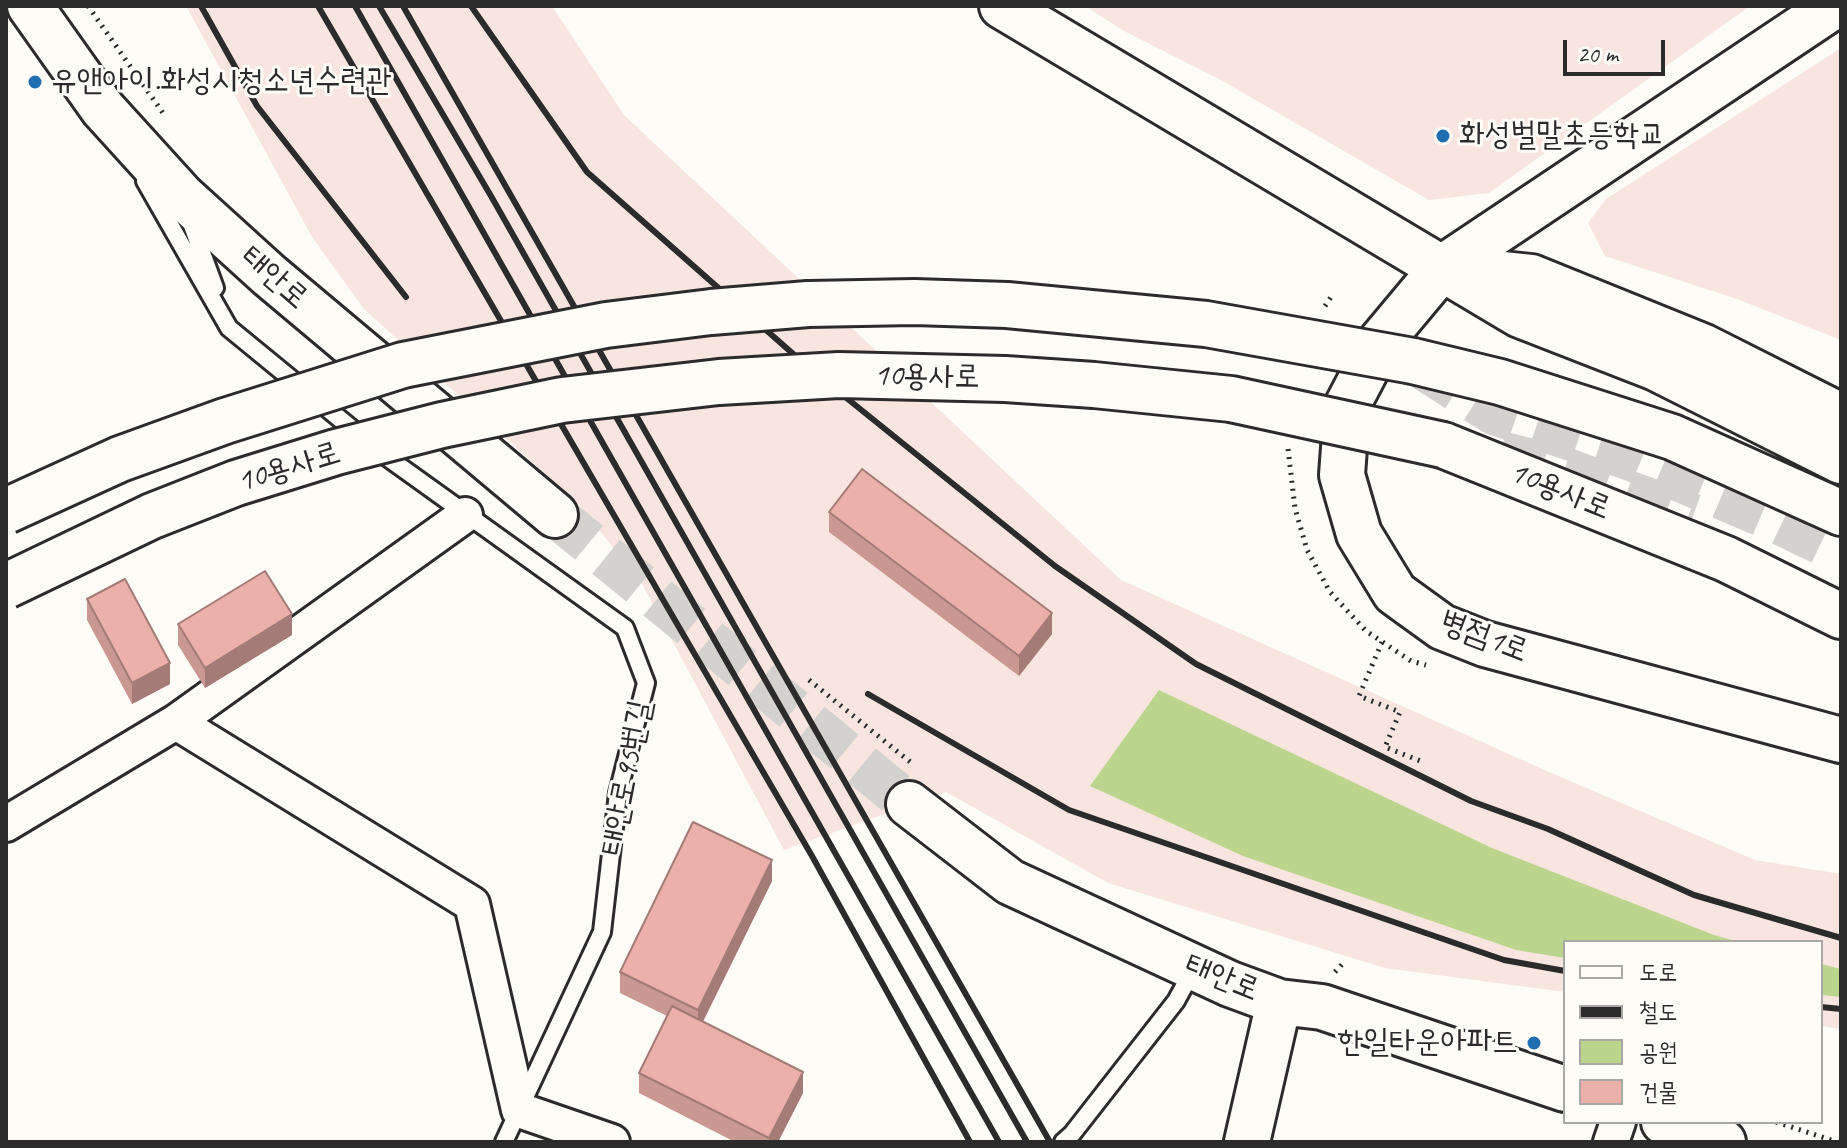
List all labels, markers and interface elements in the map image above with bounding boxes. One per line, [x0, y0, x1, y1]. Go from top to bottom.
scale bar [1567, 24, 1669, 74]
text: 20 m [1577, 39, 1618, 69]
place label: 유앤아이.화성시청소년수련관 [51, 63, 392, 101]
marker: 유앤아이.화성시청소년수련관 [26, 73, 44, 91]
place label: 화성벌말초등학교 [1459, 117, 1665, 155]
marker: 화성벌말초등학교 [1434, 127, 1452, 145]
street label: 태안로 [232, 238, 316, 318]
street label: 10용사로 [874, 357, 980, 397]
street label: 10용사로 [233, 434, 345, 502]
street label: 10용사로 [1504, 453, 1616, 529]
street label: 병점1로 [1434, 603, 1534, 671]
street label: 태안로95번길 [593, 697, 661, 859]
legend [1563, 940, 1823, 1124]
street label: 태안로 [1179, 946, 1265, 1010]
text: 도로 [1639, 957, 1678, 987]
text: 철도 [1639, 997, 1678, 1027]
place label: 한일타운아파트 [1338, 1024, 1518, 1062]
marker: 한일타운아파트 [1525, 1034, 1543, 1052]
text: 공원 [1639, 1037, 1678, 1067]
text: 건물 [1639, 1077, 1678, 1107]

